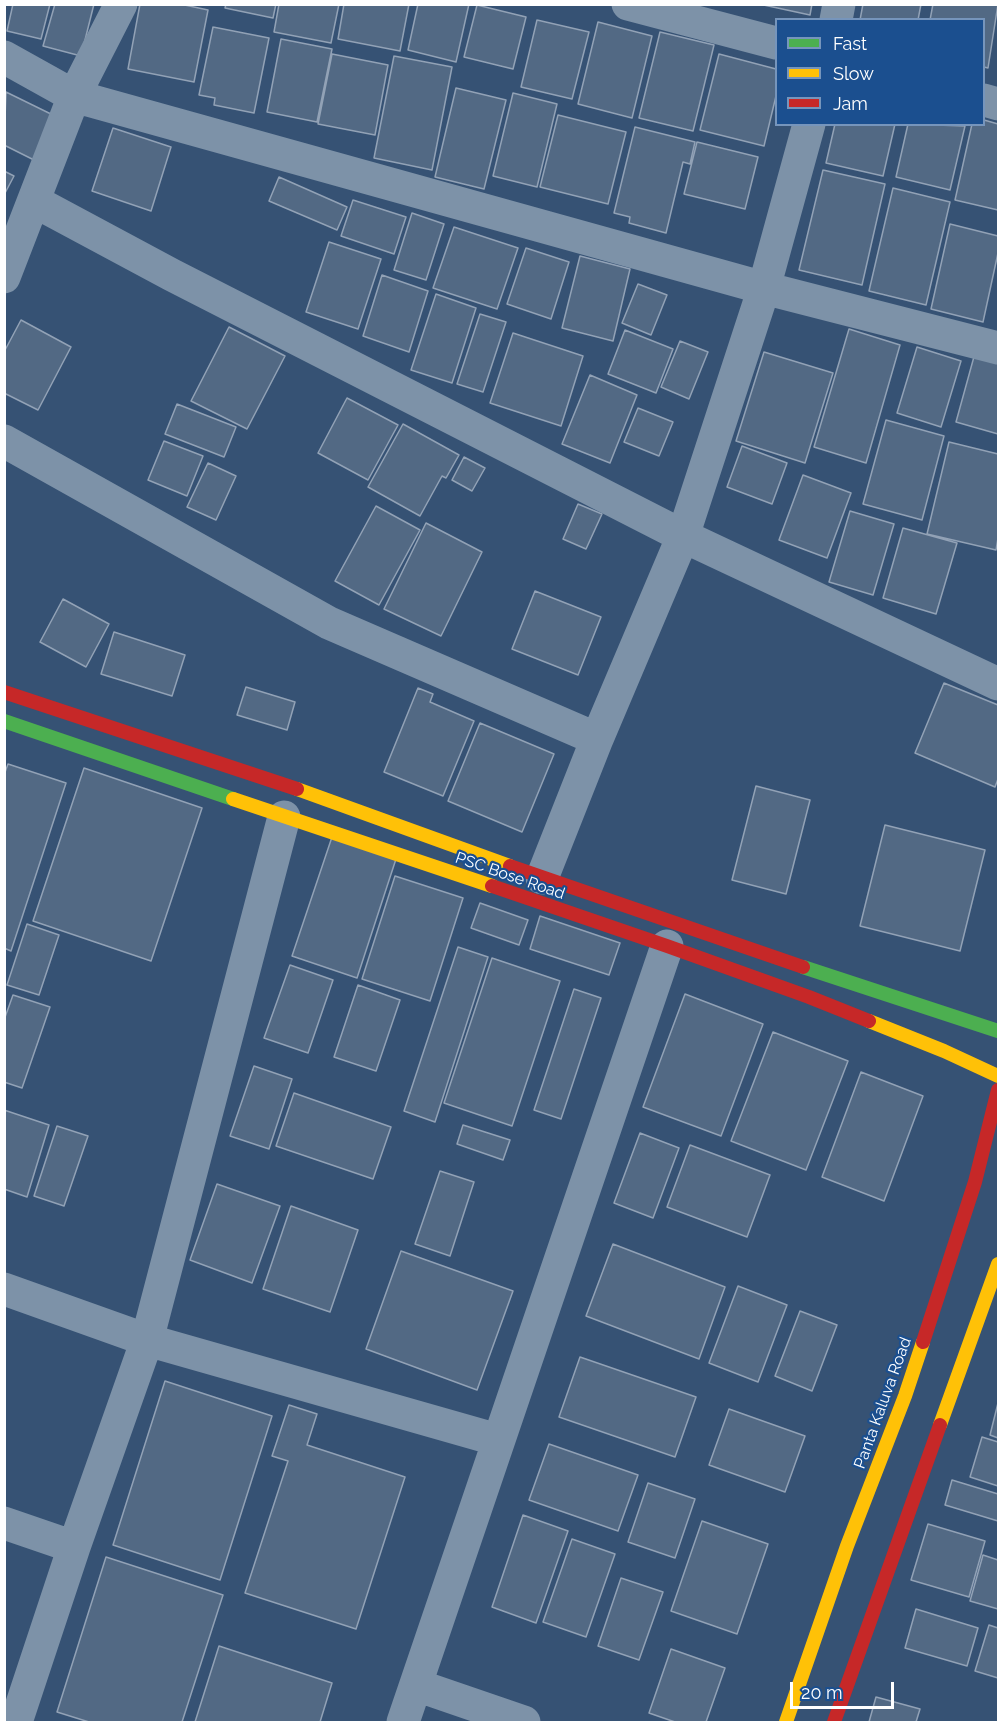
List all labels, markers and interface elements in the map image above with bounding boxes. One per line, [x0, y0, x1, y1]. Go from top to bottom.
legend [775, 18, 985, 126]
text: Fast [833, 33, 867, 54]
text: Slow [833, 63, 874, 84]
text: Jam [833, 93, 868, 114]
street label: PSC Bose Road [453, 848, 567, 904]
street label: Panta Kaluva Road [850, 1335, 916, 1471]
scale bar [793, 1670, 896, 1708]
text: 20 m [801, 1682, 843, 1703]

